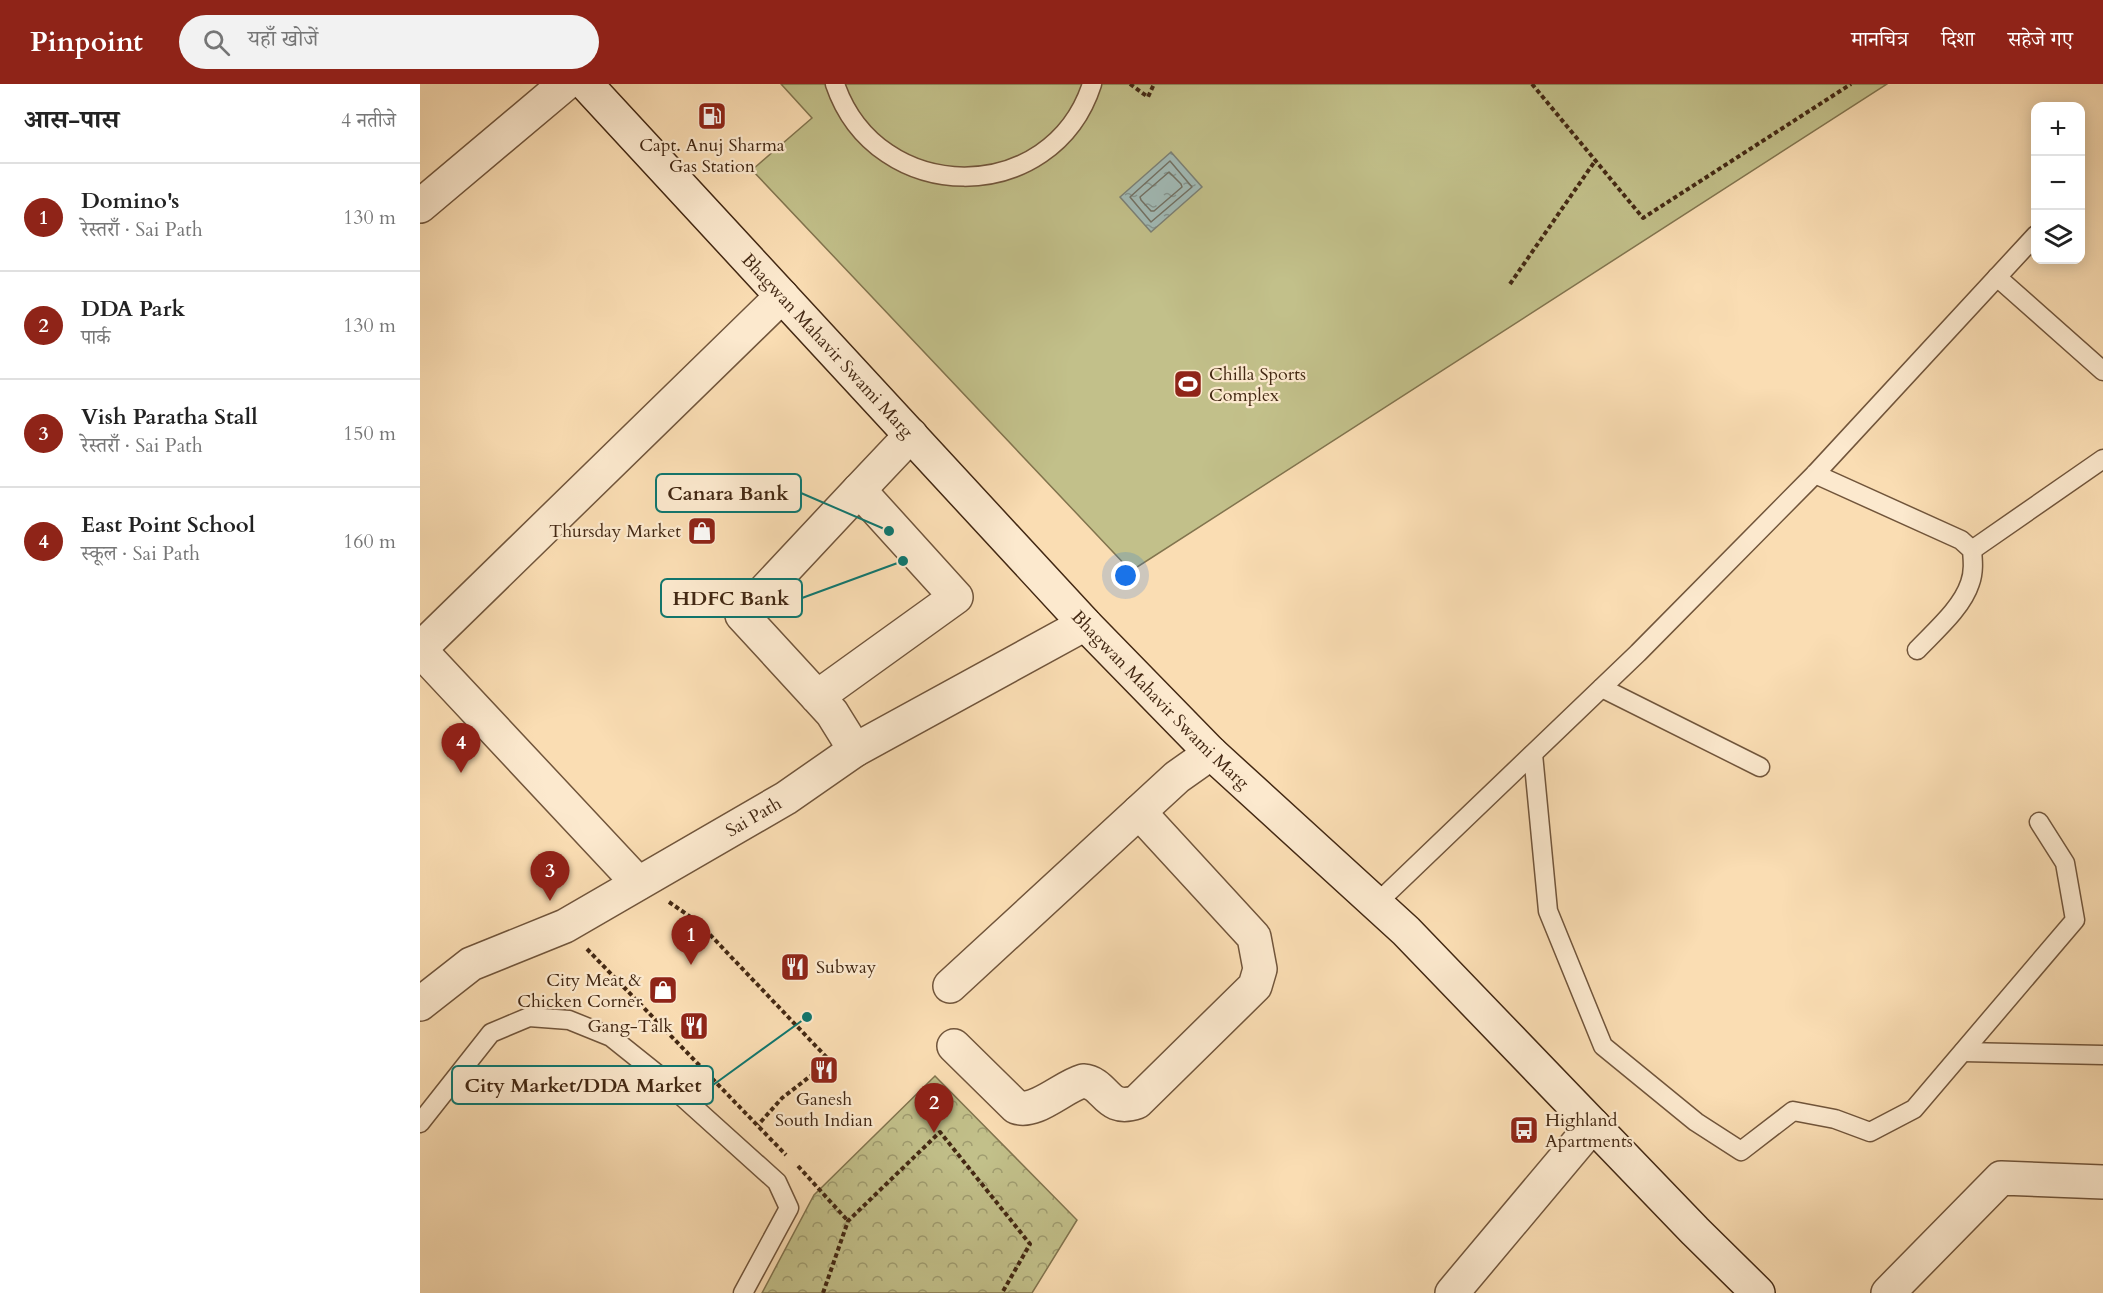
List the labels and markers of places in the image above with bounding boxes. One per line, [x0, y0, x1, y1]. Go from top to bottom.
fuel station icon: Capt. Anuj Sharma Gas Station [696, 100, 728, 132]
place label: Capt. Anuj Sharma Gas Station [639, 133, 785, 179]
place label: Chilla Sports Complex [1209, 362, 1306, 408]
sports icon: Chilla Sports Complex [1172, 368, 1204, 400]
callout: Canara Bank [656, 474, 801, 512]
shop icon: Thursday Market [686, 515, 718, 547]
place label: Thursday Market [549, 519, 681, 544]
callout: HDFC Bank [661, 579, 802, 617]
pin: 4 [442, 724, 480, 773]
pin: 3 [530, 852, 570, 901]
pin: 1 [672, 916, 710, 965]
restaurant icon: Subway [779, 951, 811, 983]
place label: Subway [816, 955, 877, 980]
place label: City Meat & Chicken Corner [517, 968, 643, 1014]
shop icon: City Meat & Chicken Corner [647, 974, 679, 1006]
restaurant icon: Gang-Talk [678, 1010, 710, 1042]
place label: Gang-Talk [587, 1014, 673, 1039]
restaurant icon: Ganesh South Indian [808, 1054, 840, 1086]
callout: City Market/DDA Market [452, 1066, 713, 1104]
pin: 2 [914, 1084, 954, 1133]
place label: Ganesh South Indian [775, 1087, 874, 1133]
place label: Highland Apartments [1545, 1108, 1633, 1154]
bus stop icon: Highland Apartments [1508, 1114, 1540, 1146]

